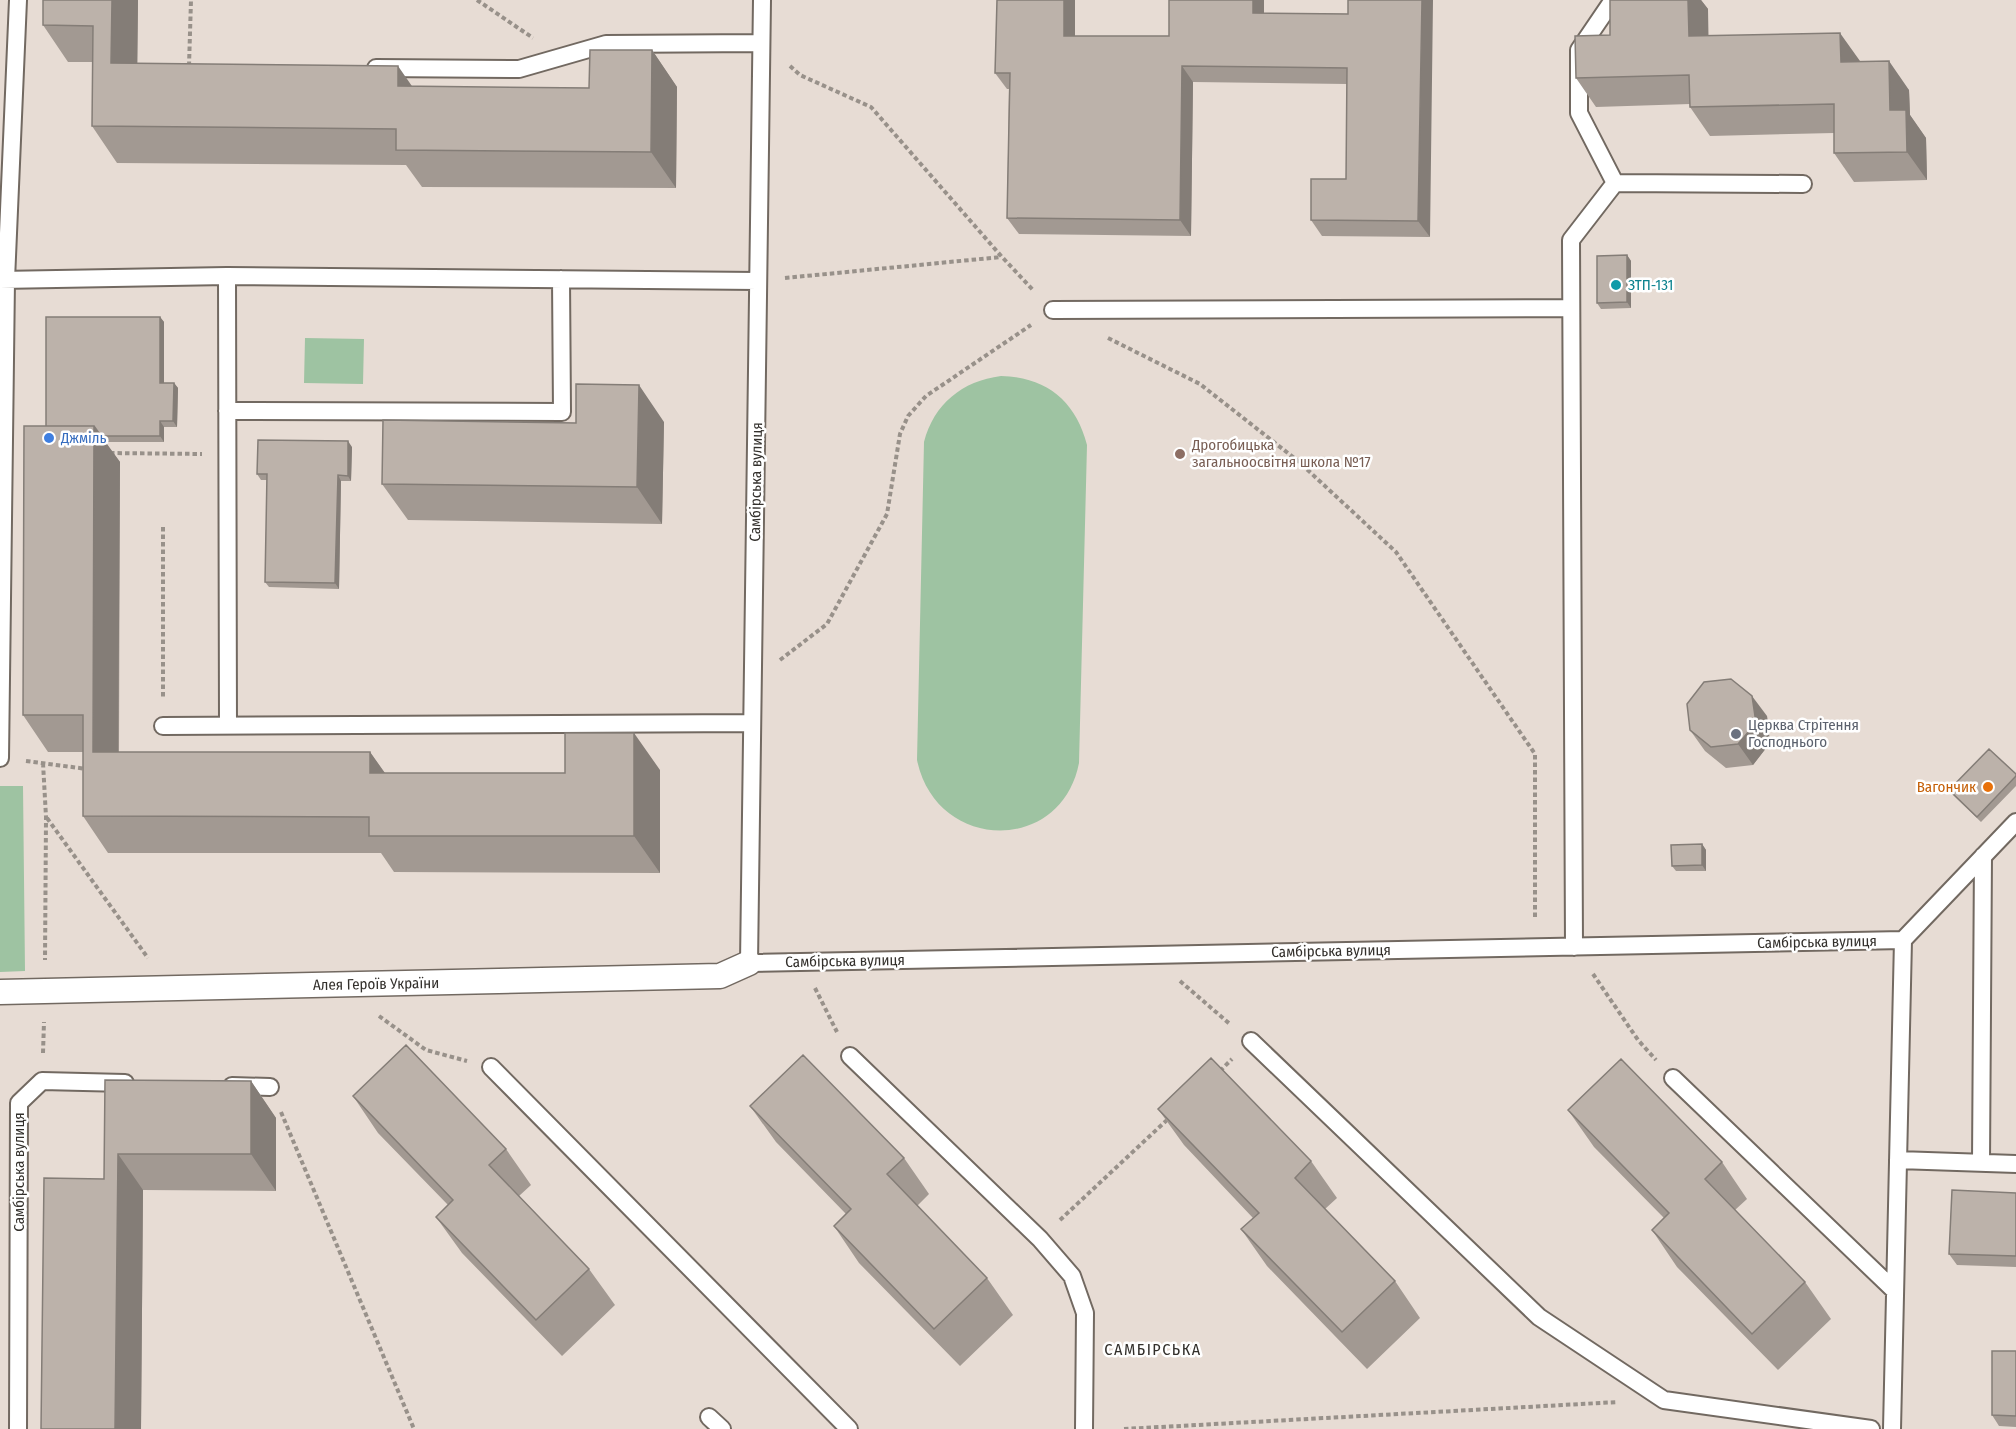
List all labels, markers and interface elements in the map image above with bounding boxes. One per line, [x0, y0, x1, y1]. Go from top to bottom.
place label: ЗТП-131 [1628, 276, 1673, 294]
marker: ЗТП-131 [1609, 278, 1623, 292]
street label: Самбірська вулиця [746, 422, 766, 542]
place label: Джміль [60, 429, 107, 447]
marker: Джміль [42, 431, 56, 445]
place label: Дрогобицька загальноосвітня школа №17 [1191, 436, 1371, 471]
marker: Дрогобицька загальноосвітня школа №17 [1173, 447, 1187, 461]
place label: Церква Стрітення Господнього [1748, 716, 1859, 751]
marker: Церква Стрітення Господнього [1729, 727, 1743, 741]
place label: Вагончик [1917, 778, 1976, 796]
marker: Вагончик [1981, 780, 1995, 794]
street label: Самбірська вулиця [1757, 932, 1877, 952]
street label: Самбірська вулиця [1271, 941, 1391, 961]
street label: Самбірська вулиця [785, 951, 905, 971]
street label: Алея Героїв України [313, 974, 439, 994]
street label: Самбірська вулиця [10, 1112, 28, 1232]
district label: САМБІРСЬКА [1104, 1340, 1202, 1359]

